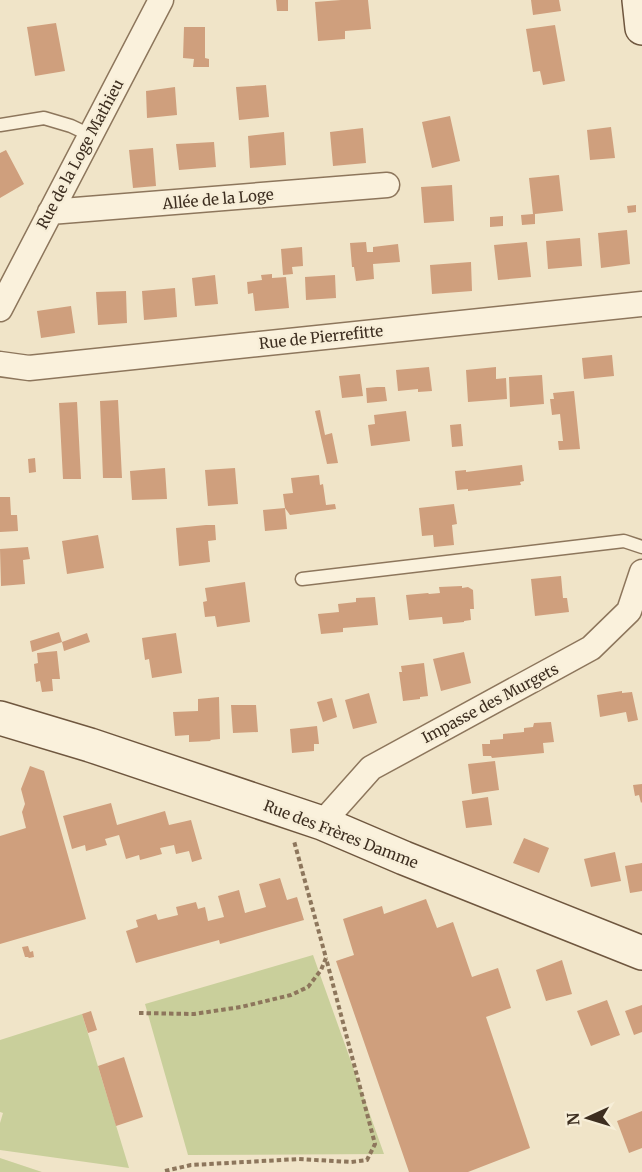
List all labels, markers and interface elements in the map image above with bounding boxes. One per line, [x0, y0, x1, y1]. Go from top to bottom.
street label: Rue de la Loge Mathieu [32, 76, 128, 232]
street label: Allée de la Loge [161, 185, 275, 213]
street label: Rue de Pierrefitte [258, 321, 384, 353]
street label: Impasse des Murgets [418, 659, 562, 747]
street label: Rue des Frères Damme [261, 796, 421, 872]
north arrow [558, 1088, 618, 1148]
text: N [563, 1112, 583, 1126]

